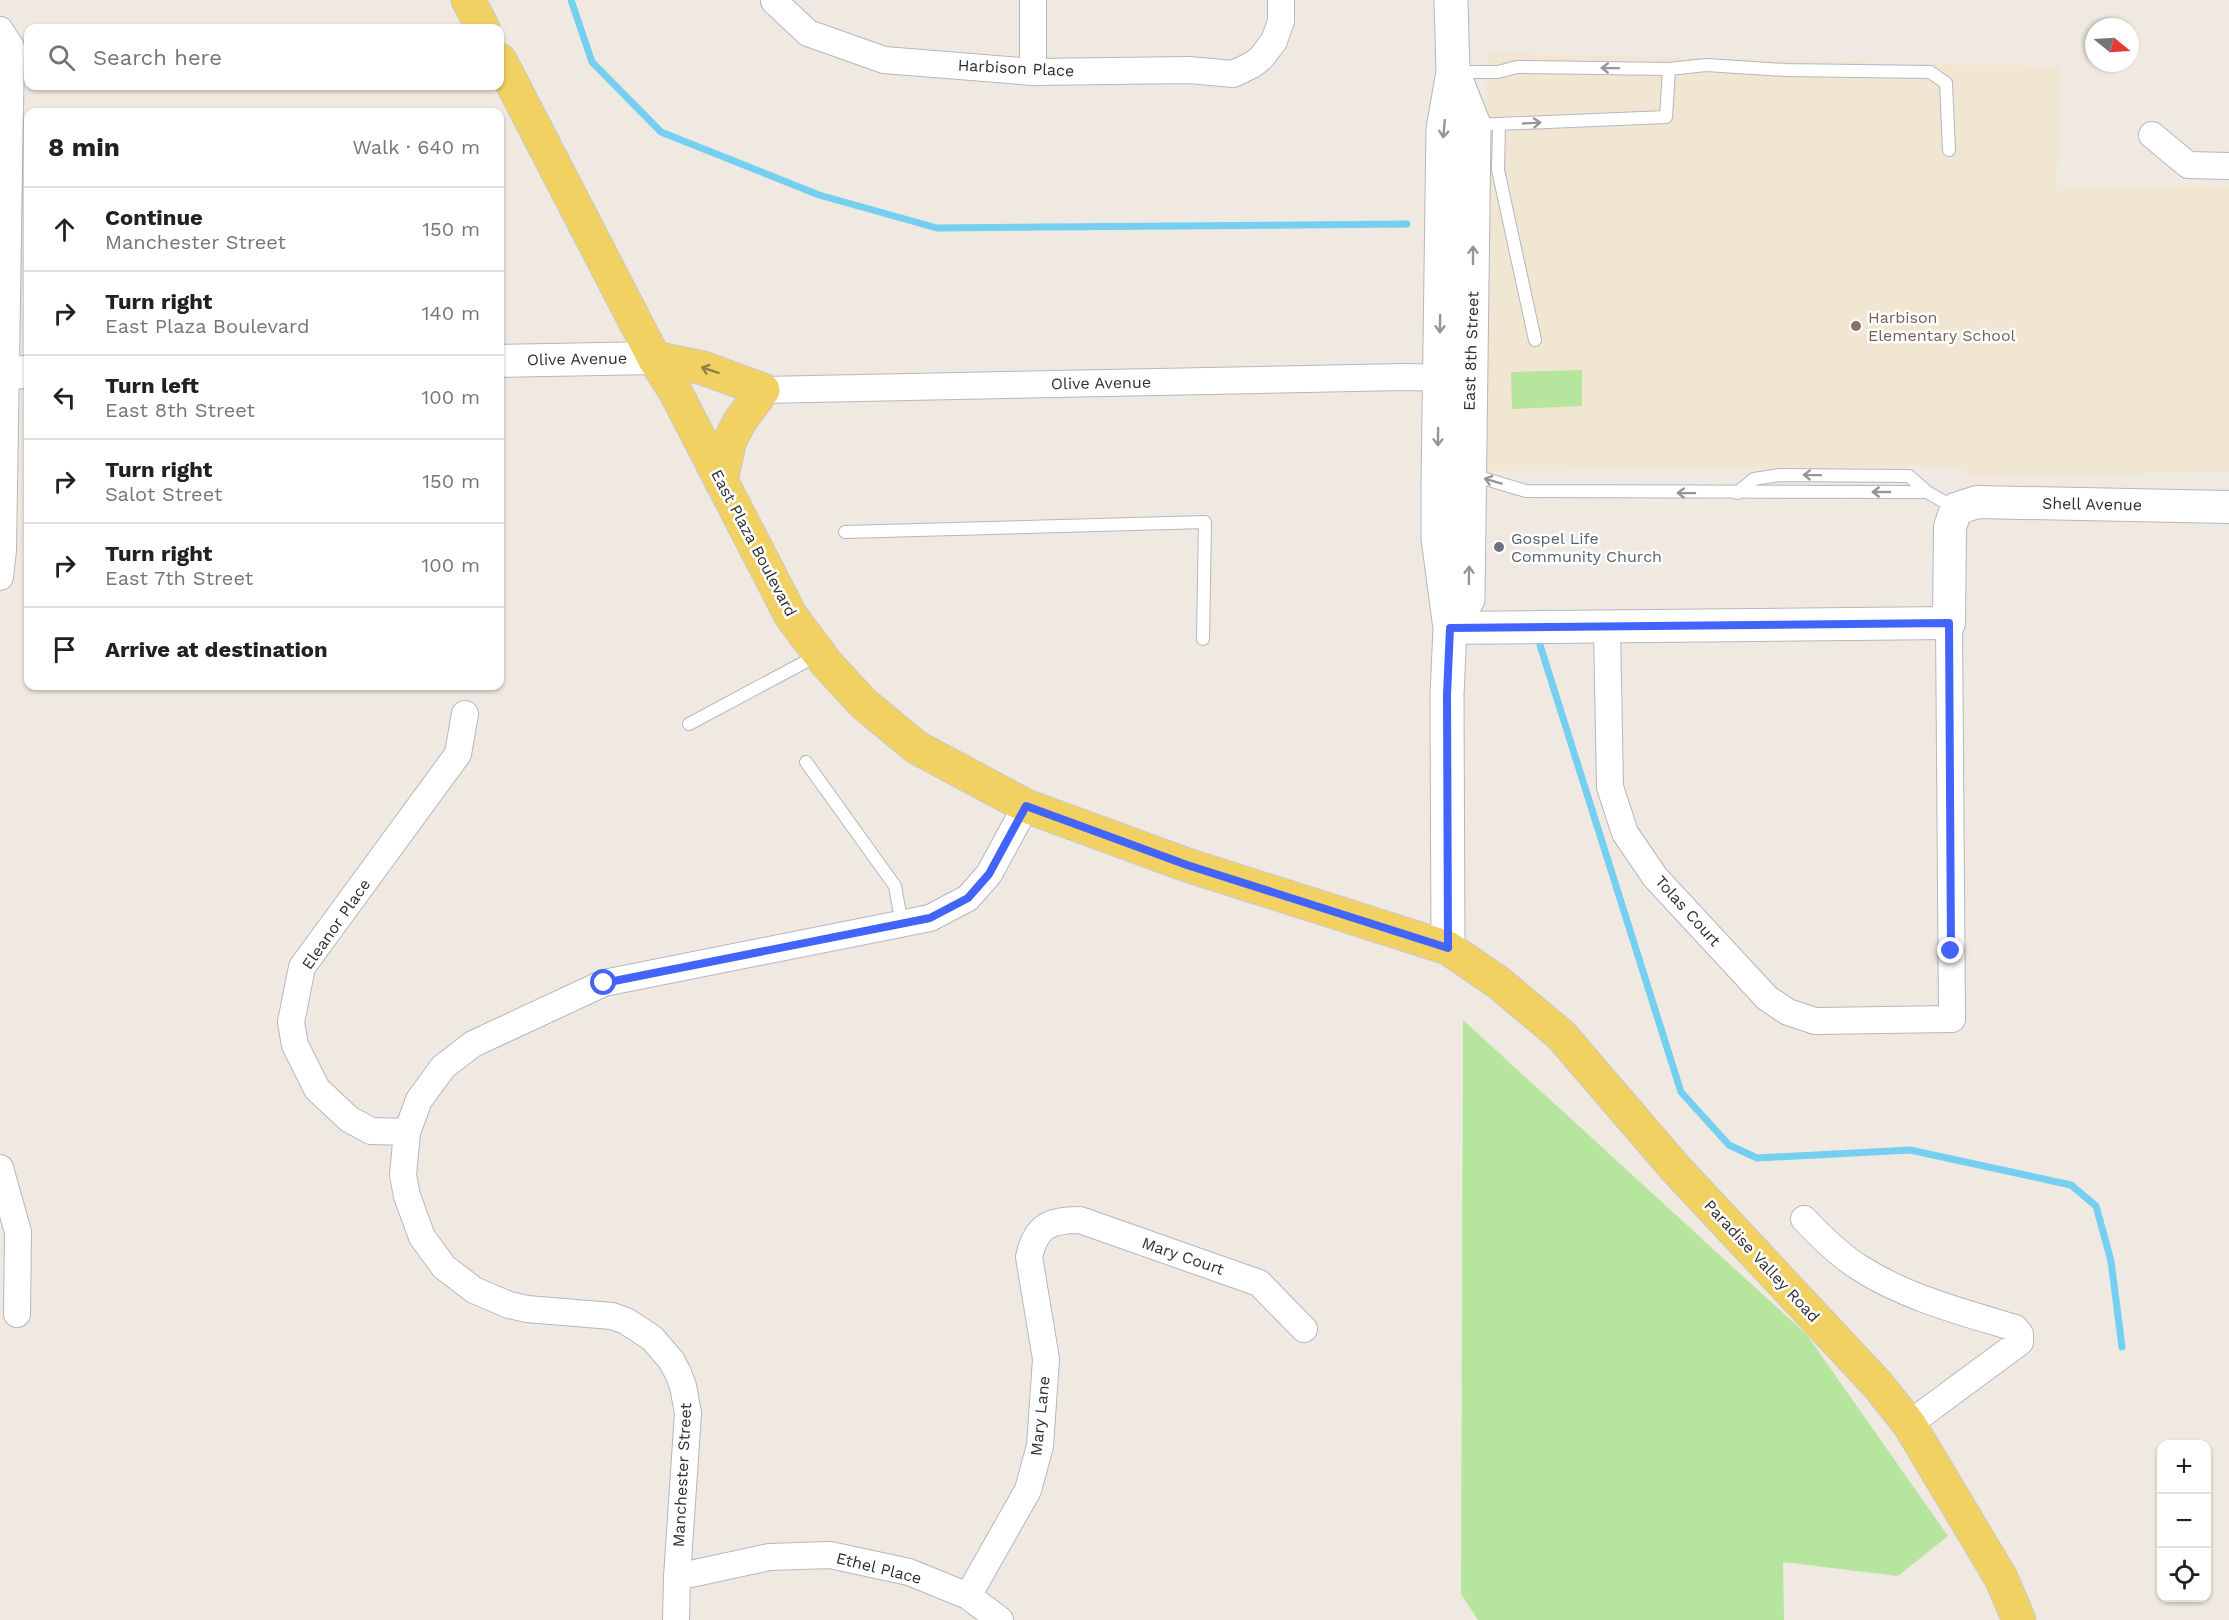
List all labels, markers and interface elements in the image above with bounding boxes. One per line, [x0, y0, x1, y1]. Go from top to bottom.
north arrow [2085, 18, 2139, 72]
search box [24, 24, 504, 90]
icon: search [45, 41, 78, 74]
text: Search here [93, 45, 222, 70]
street label: Harbison Place [957, 55, 1075, 81]
one-way arrow [1601, 62, 1621, 74]
one-way arrow [1522, 118, 1542, 129]
one-way arrow [1438, 119, 1449, 139]
text: 8 min [48, 132, 120, 162]
text: Walk · 640 m [352, 135, 480, 159]
text: Continue [105, 205, 203, 230]
icon: ahead [48, 213, 81, 246]
text: 150 m [422, 217, 480, 241]
text: Manchester Street [105, 230, 286, 254]
one-way arrow [1467, 245, 1479, 265]
text: Turn right [105, 289, 212, 314]
street label: East 8th Street [1459, 290, 1483, 411]
icon: right [48, 297, 81, 330]
text: 140 m [422, 301, 480, 325]
place label: Harbison Elementary School [1868, 308, 2016, 345]
text: East Plaza Boulevard [105, 314, 309, 338]
one-way arrow [1434, 314, 1445, 334]
marker: Harbison Elementary School [1849, 319, 1863, 333]
street label: Olive Avenue [527, 349, 627, 369]
one-way arrow [701, 364, 719, 375]
text: Turn left [105, 373, 199, 398]
street label: Olive Avenue [1051, 373, 1151, 393]
icon: left [48, 381, 81, 414]
text: 100 m [421, 385, 480, 409]
text: East 8th Street [105, 398, 255, 422]
one-way arrow [1432, 426, 1444, 446]
text: Turn right [105, 457, 212, 482]
icon: right [48, 465, 81, 498]
street label: East Plaza Boulevard [707, 466, 801, 620]
text: 150 m [422, 469, 480, 493]
one-way arrow [1802, 469, 1822, 481]
one-way arrow [1484, 475, 1503, 486]
text: Salot Street [105, 482, 222, 506]
one-way arrow [1677, 487, 1697, 498]
one-way arrow [1872, 487, 1892, 498]
street label: Shell Avenue [2042, 494, 2142, 514]
place label: Gospel Life Community Church [1511, 529, 1662, 566]
marker: Gospel Life Community Church [1492, 540, 1506, 554]
text: Turn right [105, 541, 212, 566]
icon: right [48, 549, 81, 582]
text: 100 m [421, 553, 480, 577]
text: East 7th Street [105, 566, 253, 590]
one-way arrow [1463, 566, 1475, 586]
icon: arrive [48, 633, 81, 666]
text: Arrive at destination [105, 637, 328, 662]
street label: Tolas Court [1651, 872, 1725, 950]
street label: Eleanor Place [298, 875, 374, 973]
route end [1937, 937, 1963, 963]
route start [590, 969, 616, 995]
street label: Paradise Valley Road [1700, 1196, 1824, 1326]
street label: Mary Court [1139, 1233, 1227, 1279]
street label: Mary Lane [1026, 1375, 1054, 1457]
street label: Manchester Street [669, 1402, 695, 1548]
map controls [2157, 1440, 2211, 1602]
button: + [2157, 1440, 2211, 1494]
button: − [2157, 1494, 2211, 1548]
street label: Ethel Place [834, 1548, 924, 1588]
button: locate [2157, 1548, 2211, 1602]

